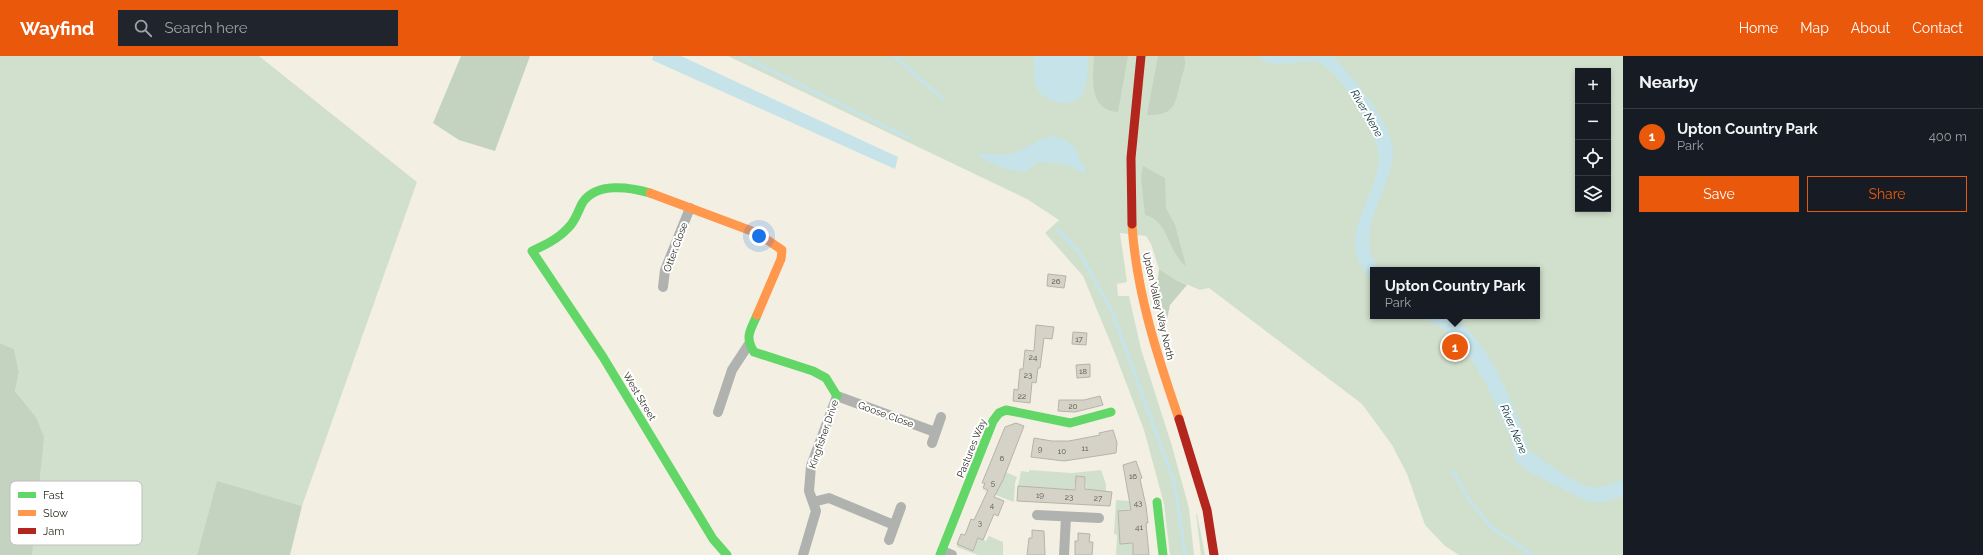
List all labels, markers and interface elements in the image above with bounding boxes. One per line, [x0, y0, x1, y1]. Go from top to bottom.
search box [118, 10, 398, 46]
text: Wayfind [20, 17, 94, 39]
icon: search [132, 17, 154, 39]
text: Search here [164, 19, 248, 37]
text: Home [1739, 20, 1778, 36]
text: Map [1800, 20, 1829, 36]
text: About [1851, 20, 1890, 36]
text: Contact [1912, 20, 1963, 36]
map controls [1575, 68, 1611, 212]
button: + [1575, 68, 1611, 104]
text: Nearby [1639, 72, 1698, 92]
water label: River Nene [1348, 87, 1385, 139]
button: − [1575, 104, 1611, 140]
text: Upton Country Park [1677, 120, 1818, 138]
text: 1 [1649, 129, 1655, 144]
text: 400 m [1929, 129, 1967, 144]
text: Park [1677, 138, 1704, 153]
button: locate [1575, 140, 1611, 176]
button: layers [1575, 176, 1611, 212]
button: Save [1639, 176, 1799, 212]
button: Share [1807, 176, 1967, 212]
street label: Otter Close [661, 221, 690, 274]
your location [749, 226, 769, 246]
street label: Upton Valley Way North [1141, 251, 1176, 361]
popup [1370, 267, 1540, 319]
house number: 26 [1052, 276, 1061, 286]
text: Upton Country Park [1385, 277, 1525, 295]
text: Park [1385, 295, 1411, 310]
pin: 1 [1442, 332, 1468, 362]
house number: 17 [1075, 334, 1084, 344]
house number: 24 [1029, 352, 1038, 362]
house number: 18 [1079, 366, 1087, 376]
street label: West Street [621, 370, 659, 423]
house number: 23 [1024, 370, 1032, 380]
house number: 22 [1018, 391, 1026, 401]
street label: Kingfisher Drive [807, 398, 840, 470]
street label: Goose Close [856, 399, 915, 430]
house number: 20 [1068, 401, 1078, 411]
water label: River Nene [1497, 402, 1530, 456]
street label: Pastures Way [955, 417, 989, 479]
house number: 11 [1082, 443, 1089, 453]
house number: 9 [1038, 444, 1043, 454]
house number: 10 [1058, 446, 1066, 456]
house number: 6 [1000, 453, 1005, 463]
house number: 16 [1129, 471, 1137, 481]
house number: 5 [991, 478, 996, 488]
legend [10, 481, 142, 545]
text: Fast [43, 489, 64, 502]
house number: 19 [1036, 490, 1044, 500]
house number: 23 [1065, 492, 1073, 502]
house number: 27 [1094, 493, 1103, 503]
house number: 43 [1134, 498, 1142, 508]
house number: 4 [990, 500, 995, 510]
text: Slow [43, 507, 68, 520]
house number: 3 [978, 518, 982, 528]
house number: 41 [1135, 522, 1143, 532]
text: Jam [43, 525, 64, 538]

